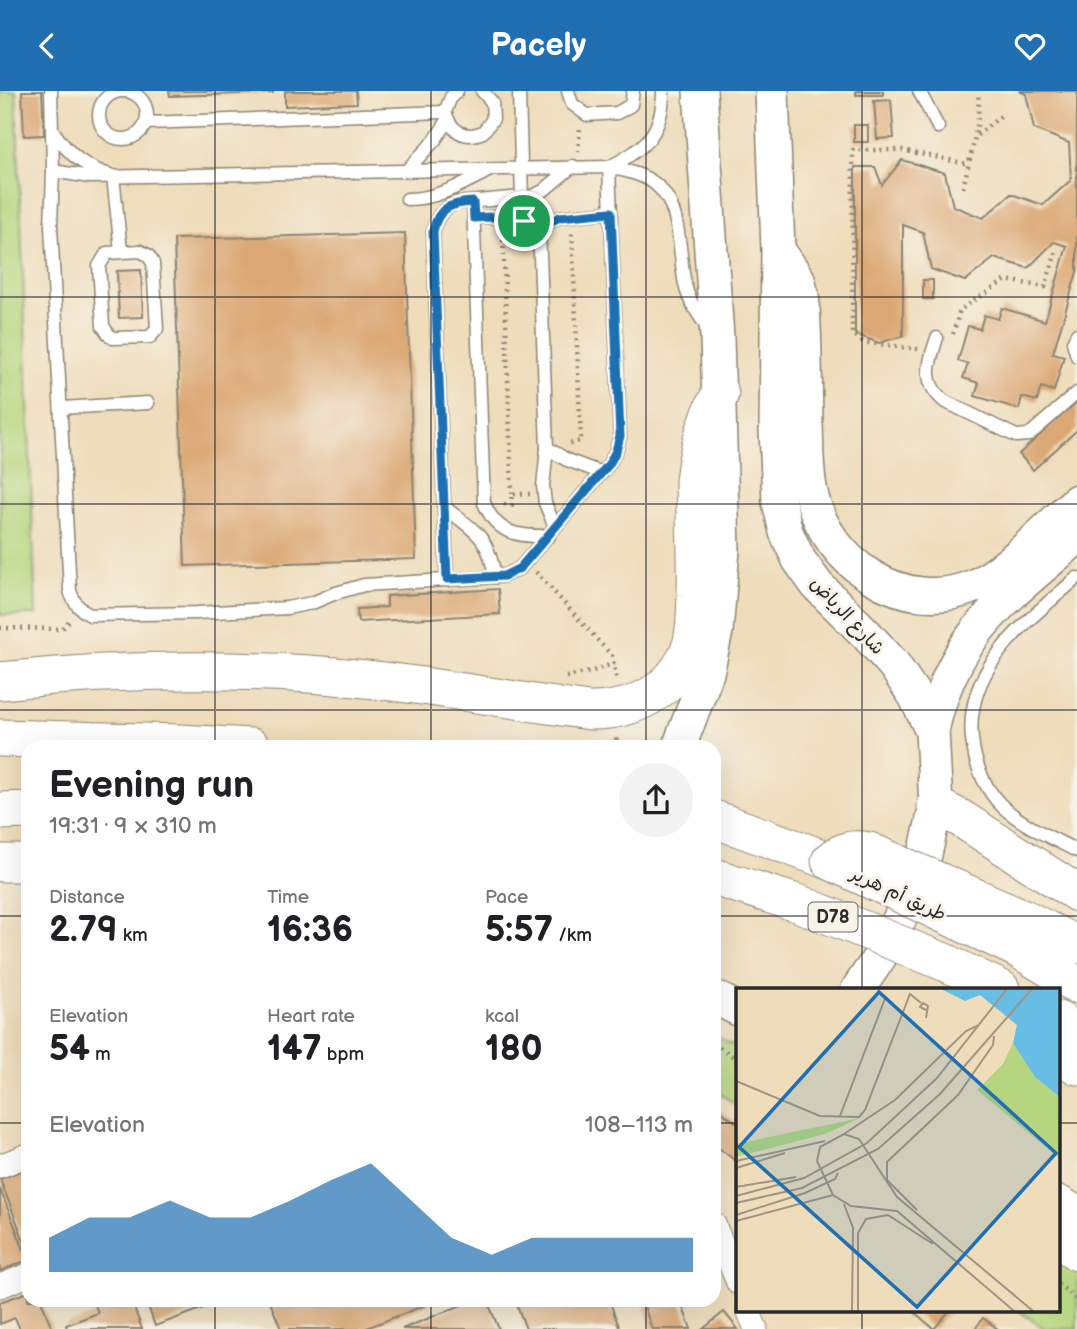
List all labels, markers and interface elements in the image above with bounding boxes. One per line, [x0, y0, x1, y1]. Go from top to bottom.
text: Pacely [491, 26, 586, 65]
icon: back [28, 27, 66, 65]
icon: heart [1011, 27, 1049, 65]
pin [494, 191, 554, 251]
icon: arrive [505, 202, 543, 240]
street label: شارع الرياض [804, 572, 889, 661]
text: Evening run [49, 763, 254, 808]
button: share [619, 763, 693, 837]
text: 19:31 · 9 × 310 m [49, 812, 217, 840]
street label: طريق أم هرير [844, 861, 950, 928]
text: Distance [49, 886, 125, 909]
text: Time [267, 886, 309, 909]
text: Pace [485, 886, 528, 909]
road number: D78 [808, 903, 858, 931]
text: 2.79 [49, 909, 118, 952]
text: 16:36 [267, 909, 353, 952]
text: 5:57 [485, 909, 553, 952]
text: km [118, 924, 148, 947]
text: /km [553, 924, 592, 947]
inset map [736, 988, 1060, 1311]
text: Elevation [49, 1005, 128, 1028]
text: Heart rate [267, 1005, 355, 1028]
text: kcal [485, 1005, 519, 1028]
text: 54 [49, 1028, 90, 1071]
text: 147 [267, 1028, 322, 1071]
text: 180 [485, 1028, 543, 1071]
text: m [90, 1043, 111, 1066]
text: bpm [322, 1043, 364, 1066]
text: Elevation [49, 1111, 145, 1139]
text: 108–113 m [585, 1111, 693, 1139]

